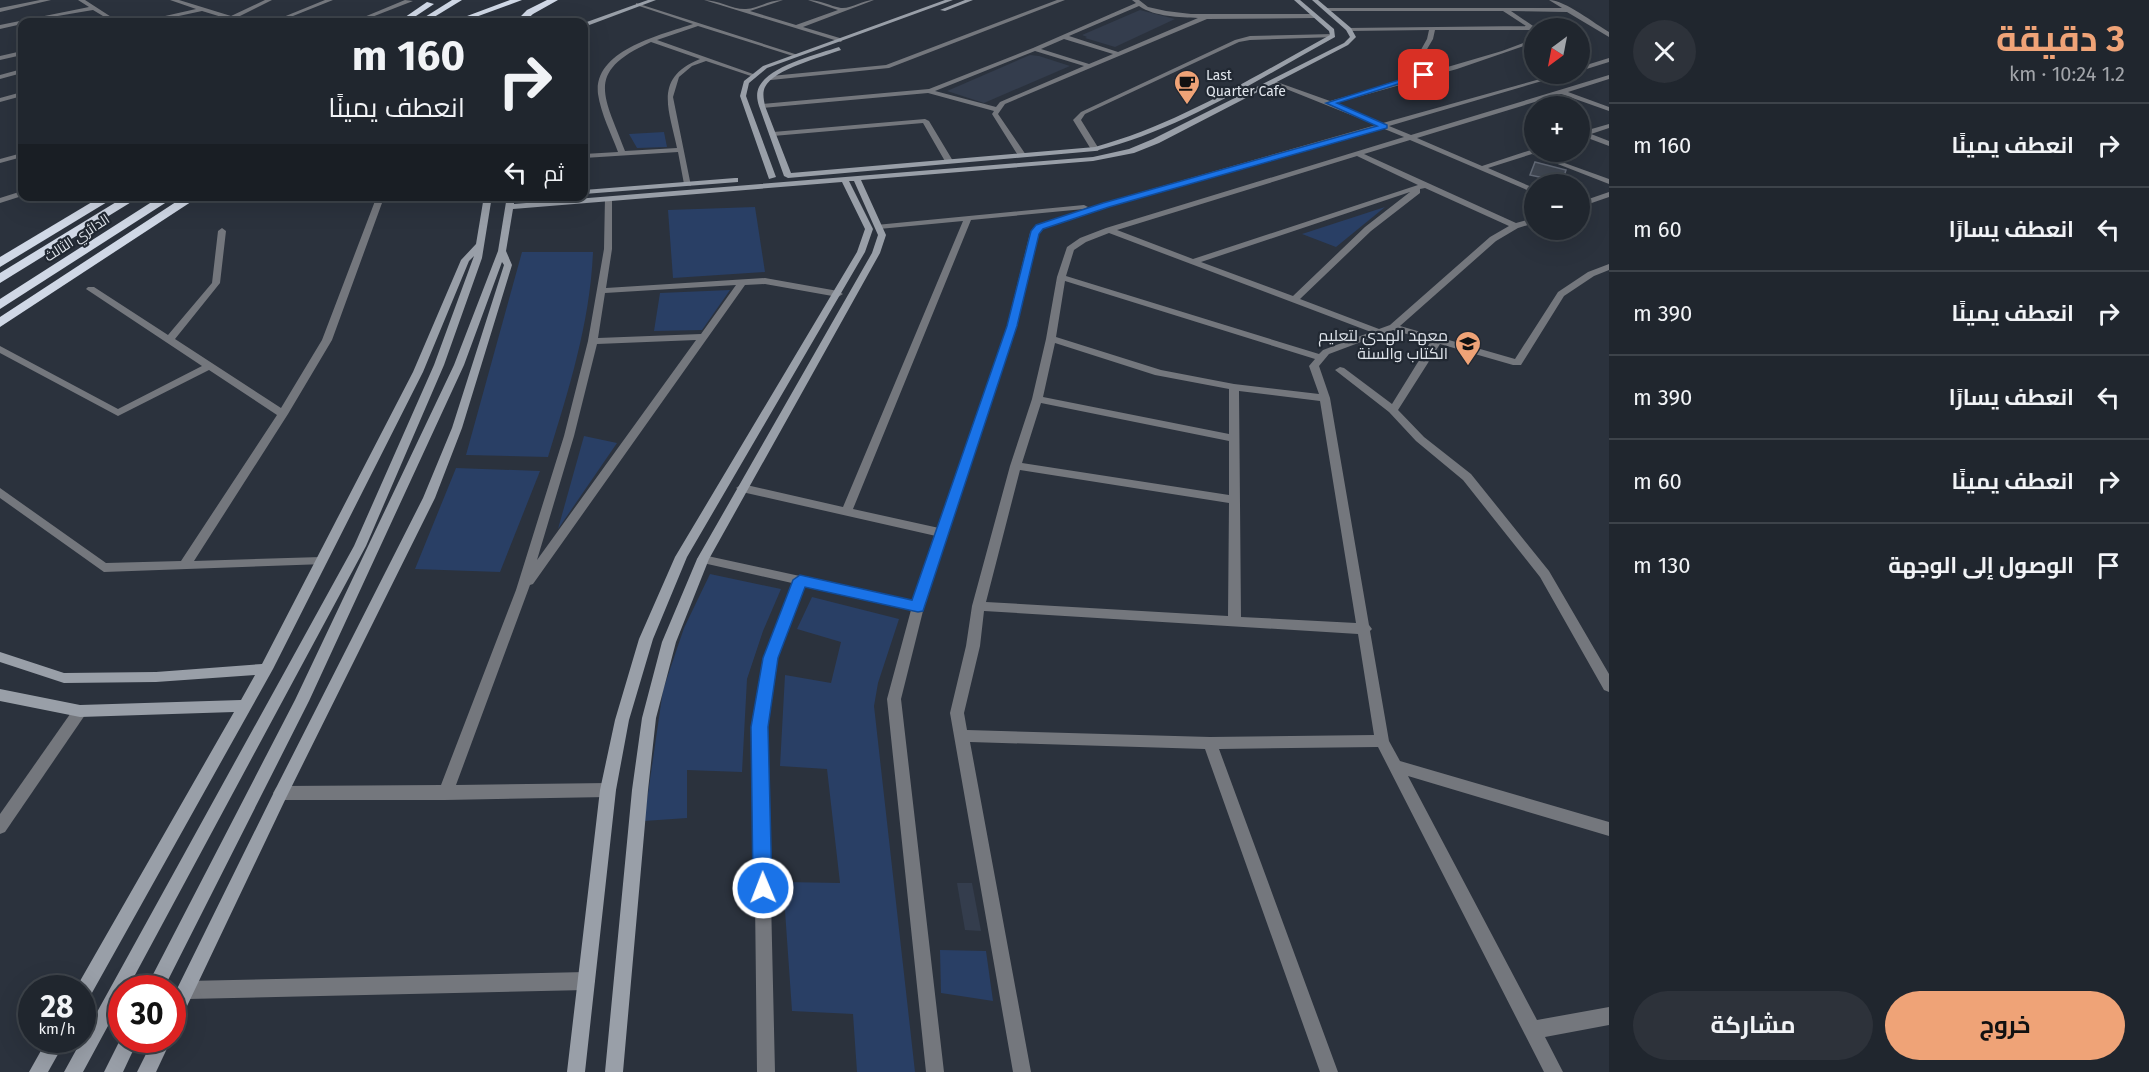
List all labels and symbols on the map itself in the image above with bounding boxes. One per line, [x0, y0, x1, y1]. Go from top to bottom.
north arrow [1524, 18, 1590, 84]
pin [1398, 49, 1449, 100]
place label: Last Quarter Cafe [1206, 67, 1286, 100]
cafe icon: Last Quarter Cafe [1172, 68, 1202, 106]
street label: الدائري الثالث [41, 211, 114, 268]
place label: معهد الهدى لتعليم الكتاب والسنة [1318, 326, 1448, 363]
school or university icon: معهد الهدى لتعليم الكتاب والسنة [1453, 329, 1483, 367]
position arrow [731, 856, 795, 920]
speed limit sign: 30 [108, 975, 186, 1053]

